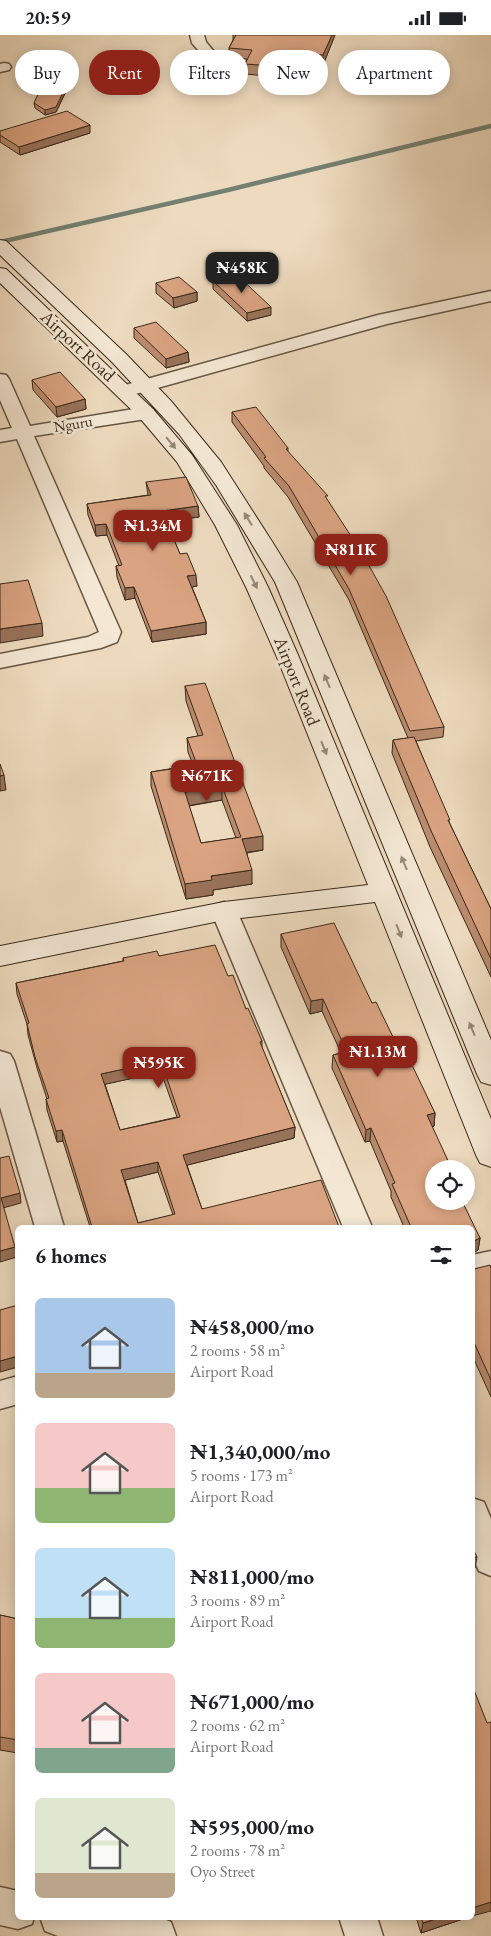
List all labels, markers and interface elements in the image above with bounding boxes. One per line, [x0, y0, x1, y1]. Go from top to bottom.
text: 20:59 [25, 5, 71, 30]
chip: Buy [15, 50, 79, 95]
chip: Rent [89, 50, 160, 95]
chip: Filters [170, 50, 248, 95]
chip: New [258, 50, 328, 95]
chip: Apartment [338, 50, 450, 95]
pin: ₦458K [207, 251, 277, 294]
text: ₦458K [217, 257, 267, 278]
street label: Airport Road [35, 304, 121, 387]
street label: Nguru [52, 411, 94, 436]
one-way arrow [166, 436, 177, 449]
pin: ₦1.34M [112, 509, 194, 552]
one-way arrow [244, 513, 253, 526]
text: ₦1.34M [124, 515, 182, 536]
pin: ₦811K [316, 533, 386, 576]
text: ₦811K [326, 539, 376, 560]
one-way arrow [250, 575, 258, 589]
street label: Airport Road [269, 632, 326, 730]
one-way arrow [322, 674, 330, 688]
one-way arrow [320, 741, 328, 756]
pin: ₦671K [172, 759, 242, 802]
text: ₦671K [182, 765, 232, 786]
one-way arrow [399, 856, 407, 870]
one-way arrow [395, 923, 403, 938]
one-way arrow [468, 1022, 476, 1036]
pin: ₦1.13M [337, 1035, 419, 1078]
text: ₦1.13M [349, 1041, 407, 1062]
pin: ₦595K [124, 1047, 194, 1089]
text: ₦595K [134, 1052, 184, 1073]
map controls [425, 1160, 475, 1210]
button: locate [425, 1160, 475, 1210]
icon: filters [427, 1241, 455, 1269]
text: 6 homes [35, 1242, 107, 1269]
text: ₦458,000/mo [190, 1313, 314, 1340]
icon: home [75, 1318, 135, 1378]
text: 2 rooms · 58 m² [190, 1340, 285, 1361]
text: Airport Road [190, 1361, 274, 1382]
text: ₦1,340,000/mo [190, 1438, 330, 1465]
icon: home [75, 1443, 135, 1503]
text: 5 rooms · 173 m² [190, 1465, 293, 1486]
text: Airport Road [190, 1486, 274, 1507]
text: ₦811,000/mo [190, 1563, 314, 1590]
icon: home [75, 1568, 135, 1628]
text: 3 rooms · 89 m² [190, 1590, 285, 1611]
text: Airport Road [190, 1611, 274, 1632]
text: ₦671,000/mo [190, 1688, 314, 1715]
icon: home [75, 1693, 135, 1753]
text: 2 rooms · 62 m² [190, 1715, 285, 1736]
text: Airport Road [190, 1736, 274, 1757]
text: ₦595,000/mo [190, 1813, 314, 1840]
icon: home [75, 1818, 135, 1878]
text: 2 rooms · 78 m² [190, 1840, 285, 1861]
text: Oyo Street [190, 1861, 255, 1882]

